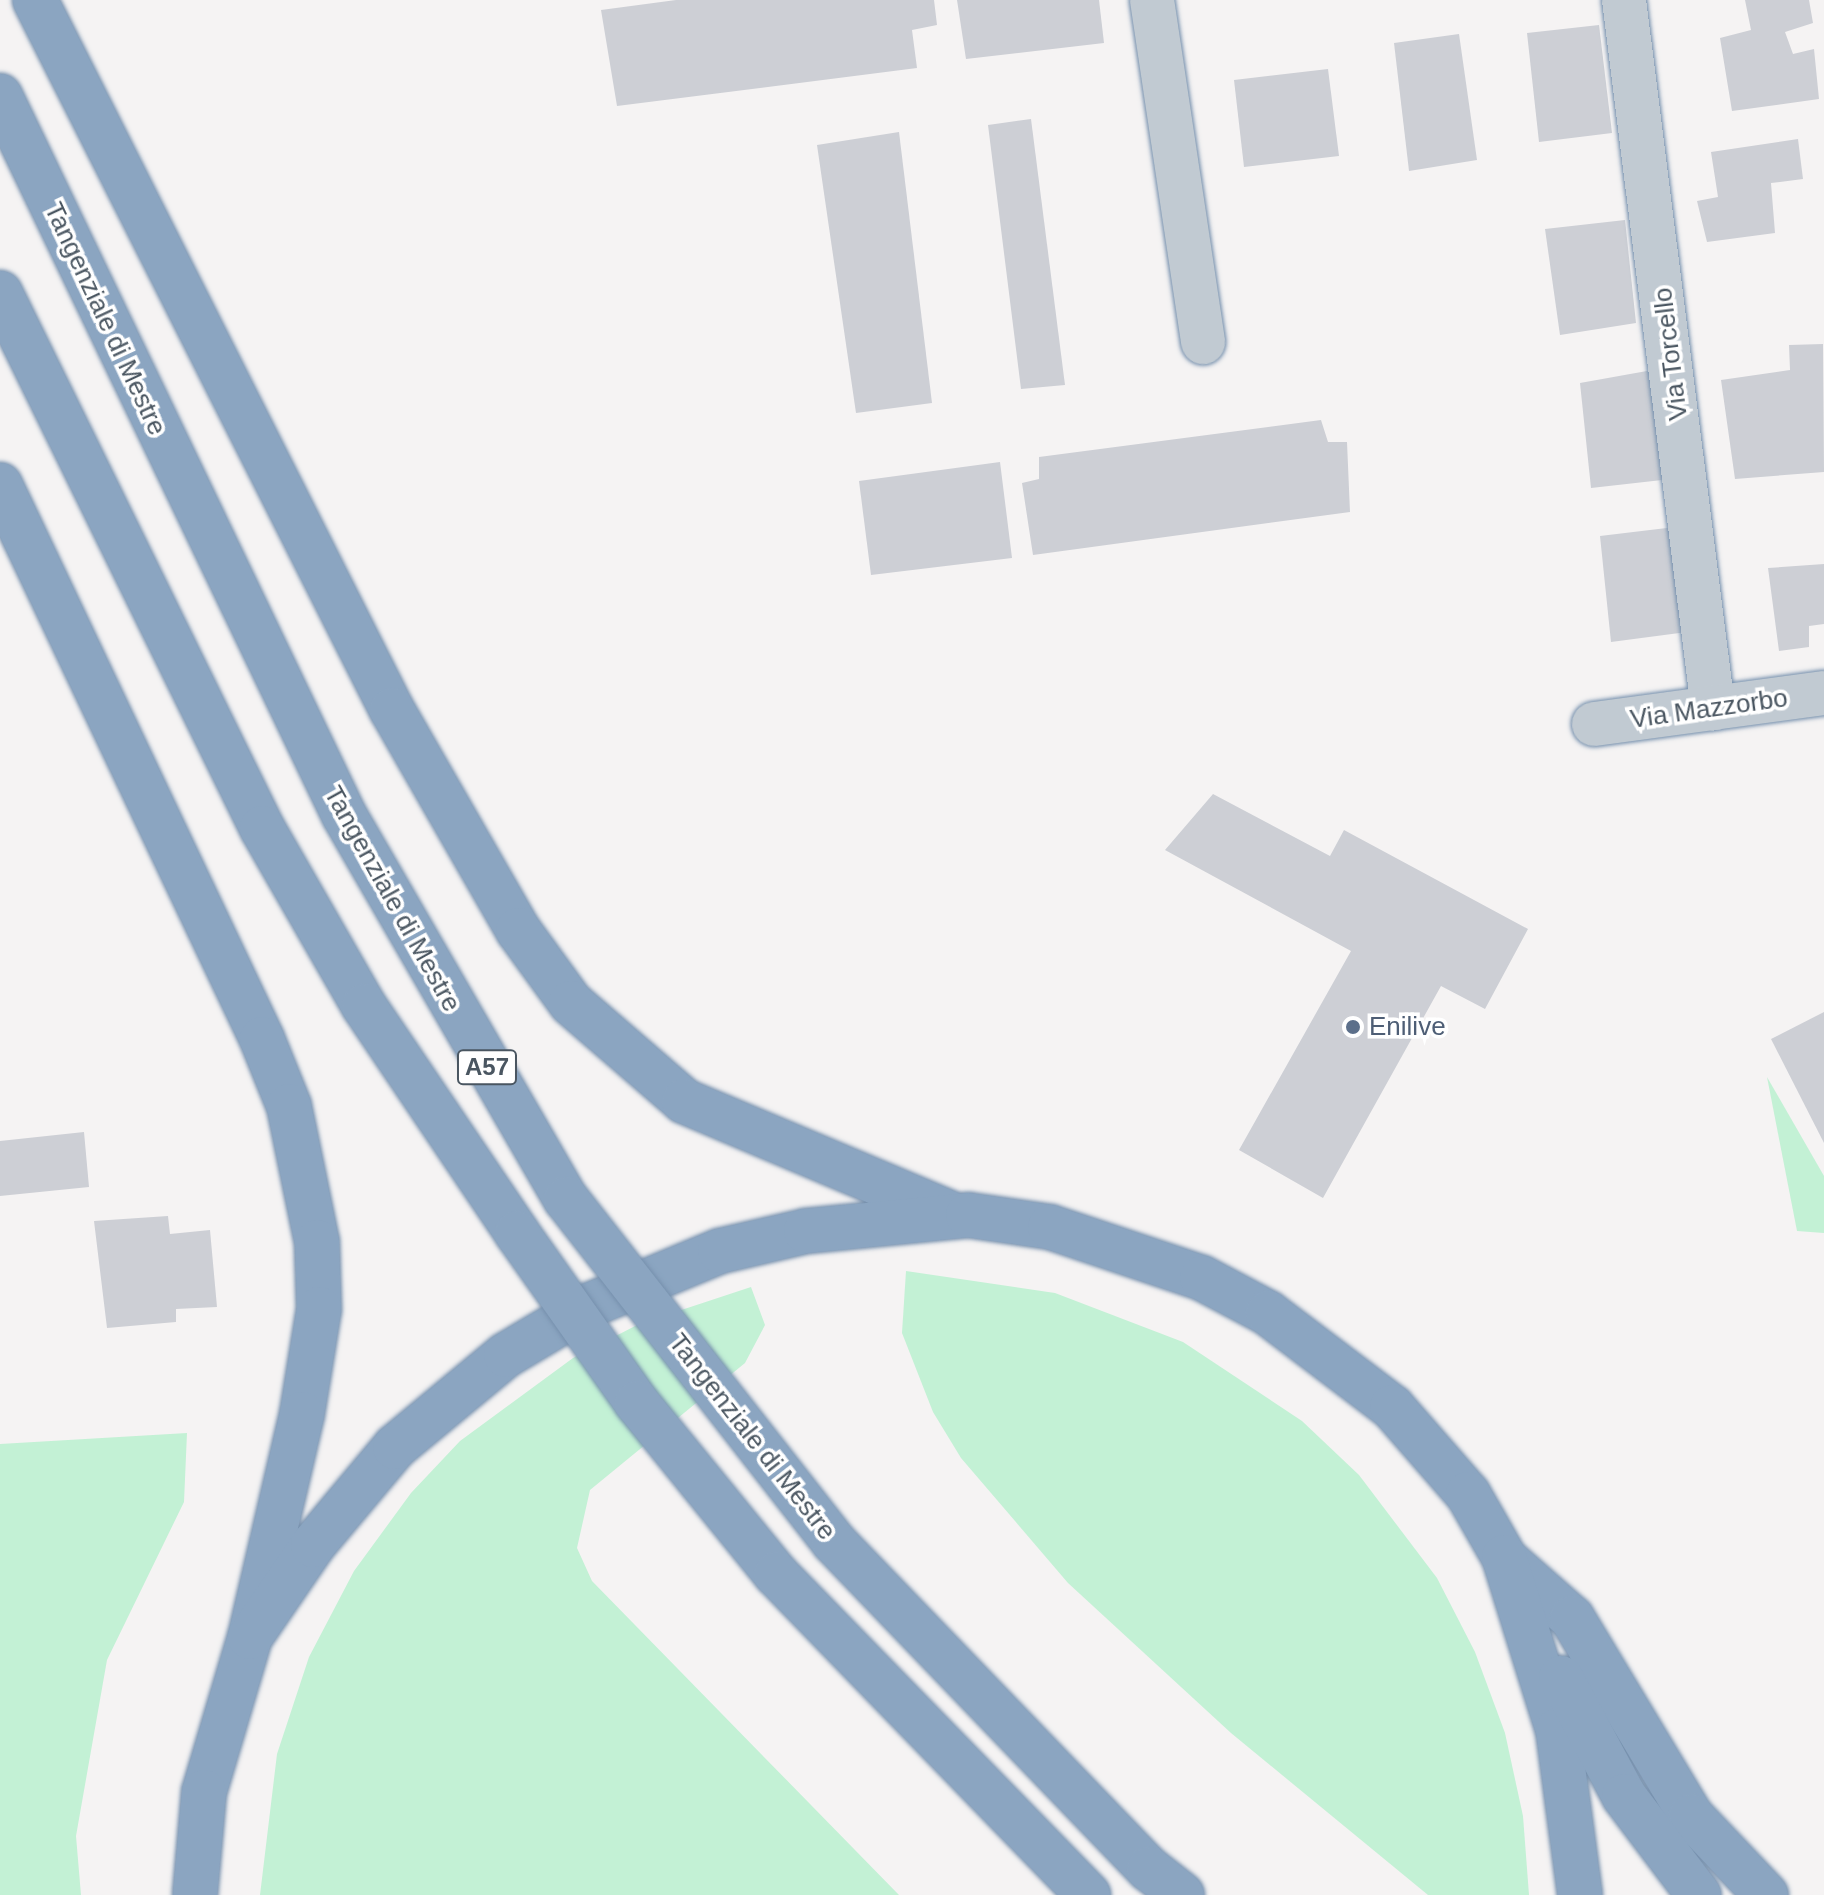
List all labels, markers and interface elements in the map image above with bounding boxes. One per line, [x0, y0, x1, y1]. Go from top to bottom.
street label: Tangenziale di Mestre [37, 198, 173, 440]
street label: Via Torcello [1647, 286, 1695, 422]
street label: Via Mazzorbo [1628, 683, 1790, 735]
street label: Tangenziale di Mestre [317, 781, 467, 1017]
place label: Enilive [1369, 1011, 1446, 1043]
marker: Enilive [1344, 1018, 1362, 1036]
road number: A57 [455, 1047, 519, 1087]
street label: Tangenziale di Mestre [662, 1328, 842, 1546]

